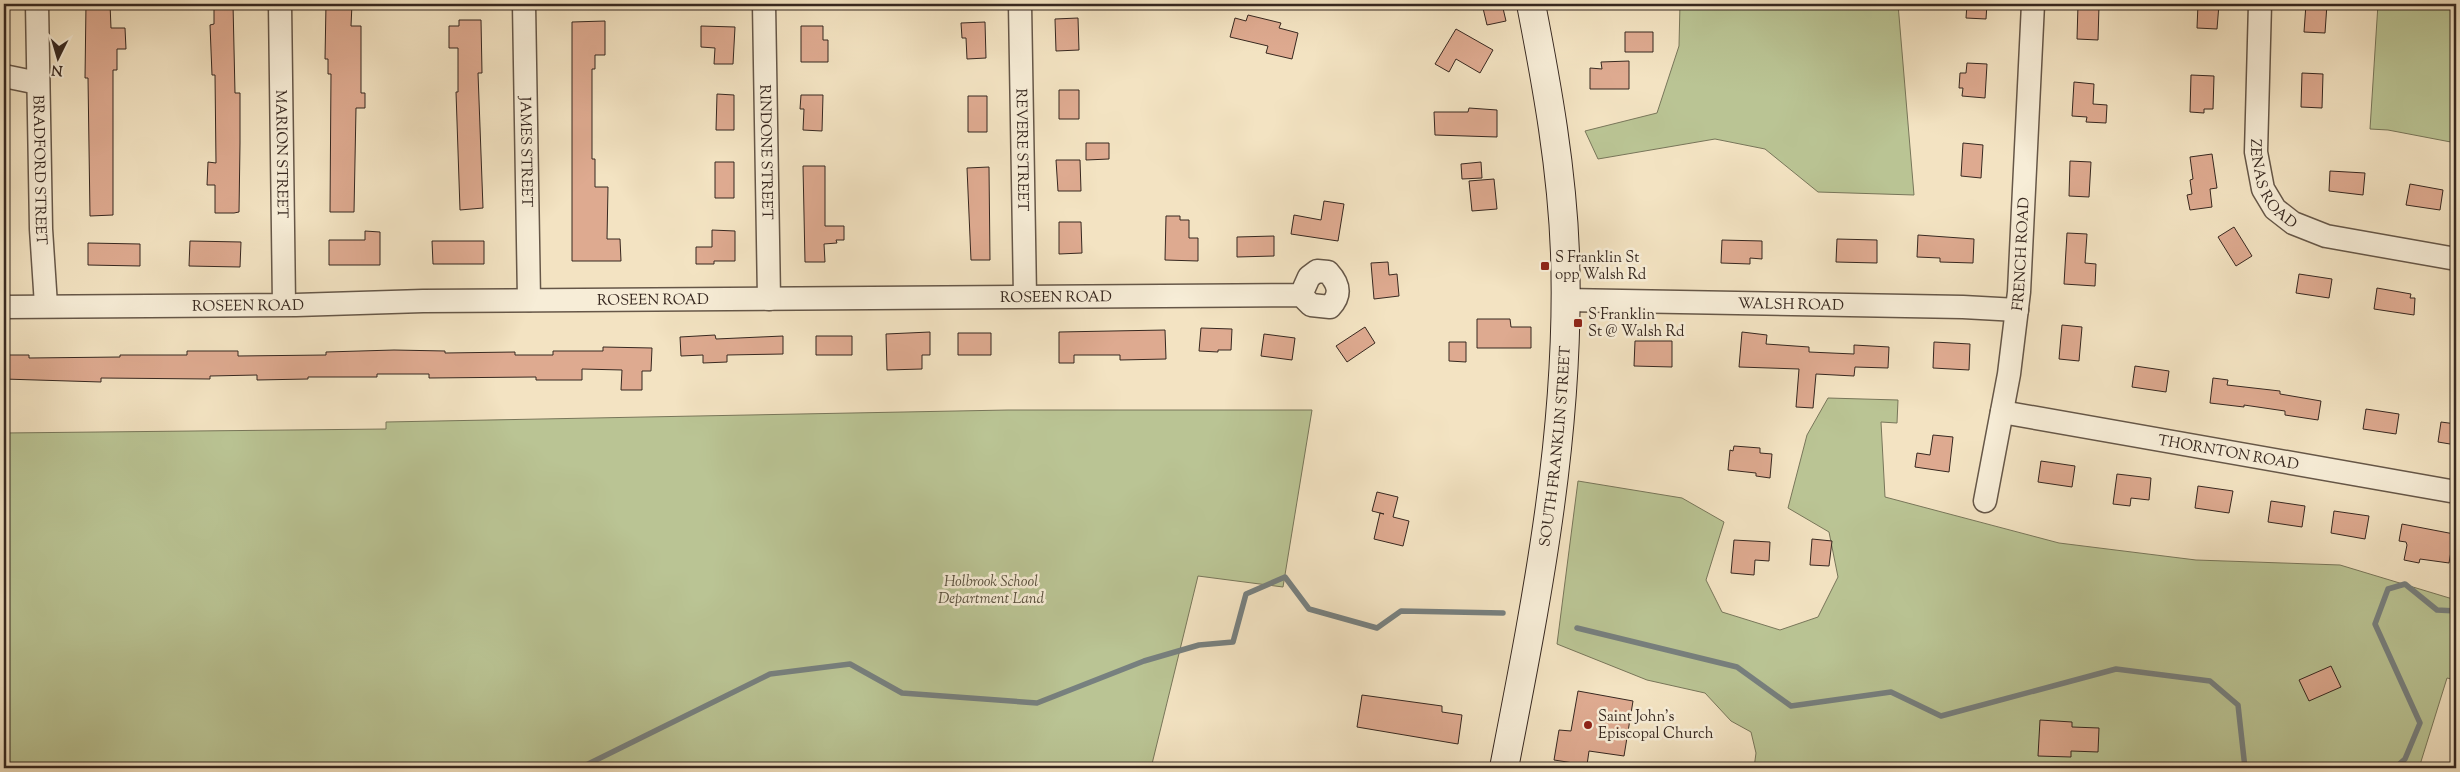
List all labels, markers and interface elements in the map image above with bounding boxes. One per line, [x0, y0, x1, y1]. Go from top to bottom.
north arrow [32, 32, 82, 82]
text: N [51, 59, 63, 79]
street label: RINDONE STREET [753, 84, 777, 220]
street label: REVERE STREET [1009, 88, 1033, 212]
street label: MARION STREET [269, 90, 292, 219]
street label: BRADFORD STREET [27, 95, 51, 246]
street label: JAMES STREET [514, 96, 536, 208]
street label: ZENAS ROAD [2244, 139, 2301, 234]
street label: FRENCH ROAD [2008, 197, 2036, 312]
place label: S Franklin St opp Walsh Rd [1555, 248, 1647, 286]
marker: S Franklin St opp Walsh Rd [1539, 260, 1551, 272]
street label: ROSEEN ROAD [1000, 287, 1112, 309]
street label: ROSEEN ROAD [597, 290, 709, 312]
street label: WALSH ROAD [1738, 294, 1844, 317]
street label: ROSEEN ROAD [192, 296, 304, 318]
place label: S Franklin St @ Walsh Rd [1588, 305, 1685, 343]
marker: S Franklin St @ Walsh Rd [1572, 317, 1584, 329]
street label: SOUTH FRANKLIN STREET [1535, 345, 1577, 548]
street label: THORNTON ROAD [2156, 431, 2300, 476]
park label: Holbrook School Department Land [938, 572, 1045, 610]
place label: Saint John's Episcopal Church [1598, 707, 1714, 745]
marker: Saint John's Episcopal Church [1582, 719, 1594, 731]

